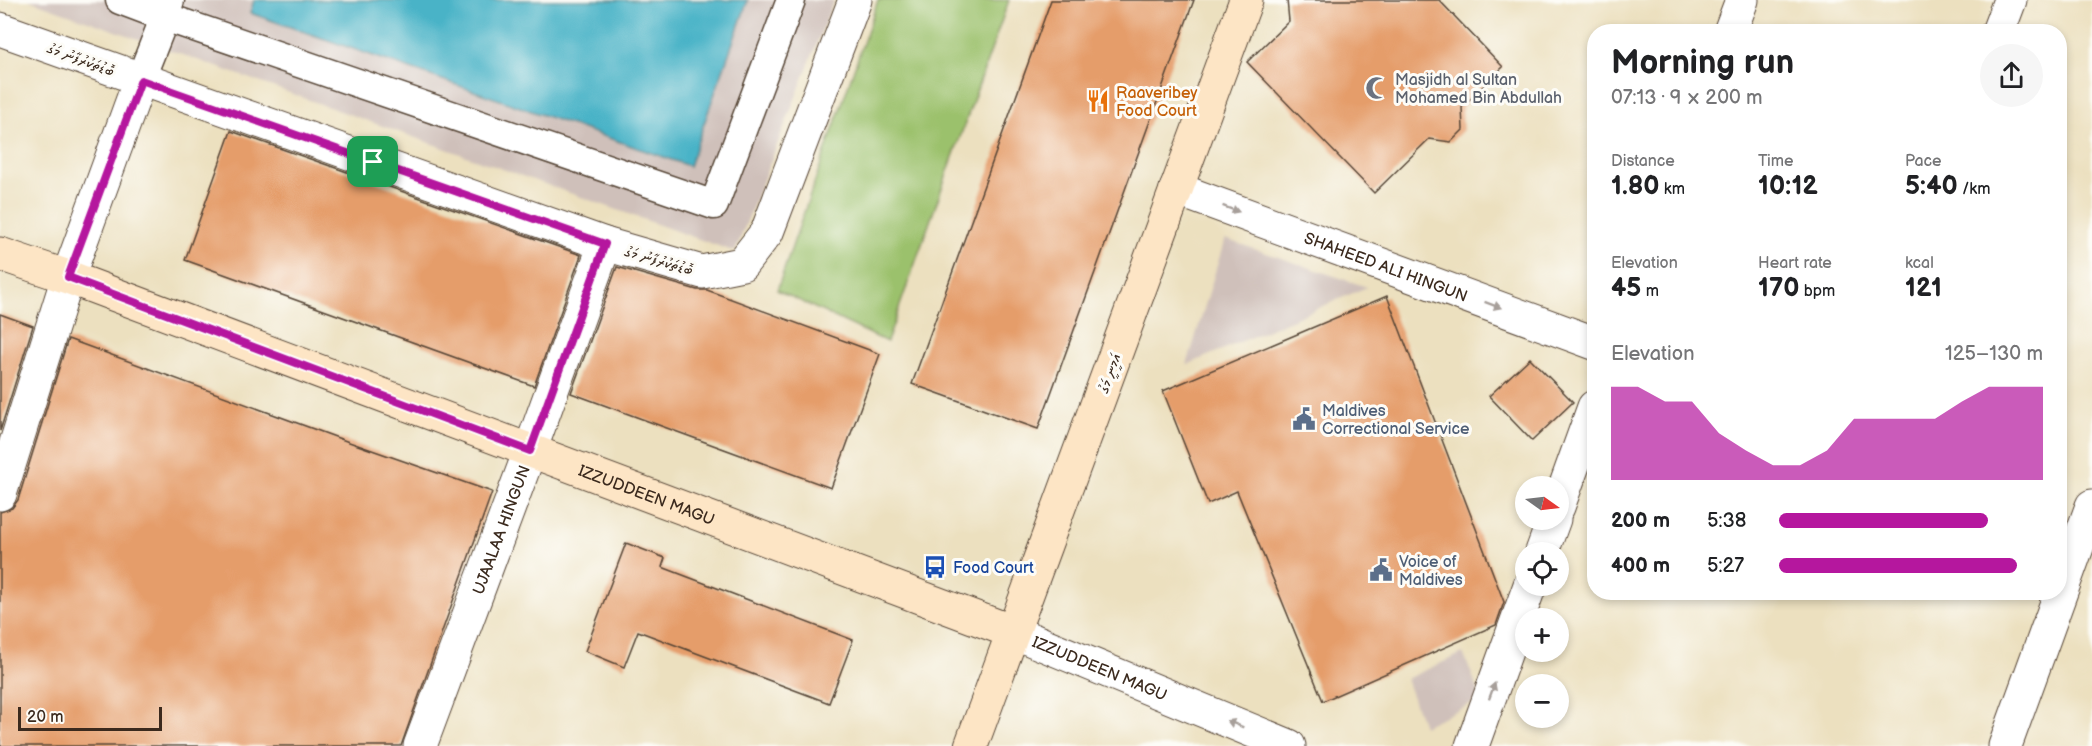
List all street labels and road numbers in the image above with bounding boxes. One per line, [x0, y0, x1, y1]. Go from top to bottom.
street label: ބޮޑުތަކުރުފާނު މަގު [43, 39, 117, 81]
street label: SHAHEED ALI HINGUN [1301, 229, 1470, 307]
street label: ބޮޑުތަކުރުފާނު މަގު [621, 242, 695, 280]
street label: އަމީނީ މަގު [1094, 351, 1126, 397]
street label: IZZUDDEEN MAGU [575, 462, 717, 530]
street label: UJAALAA HINGUN [469, 463, 535, 597]
street label: IZZUDDEEN MAGU [1029, 633, 1169, 706]

